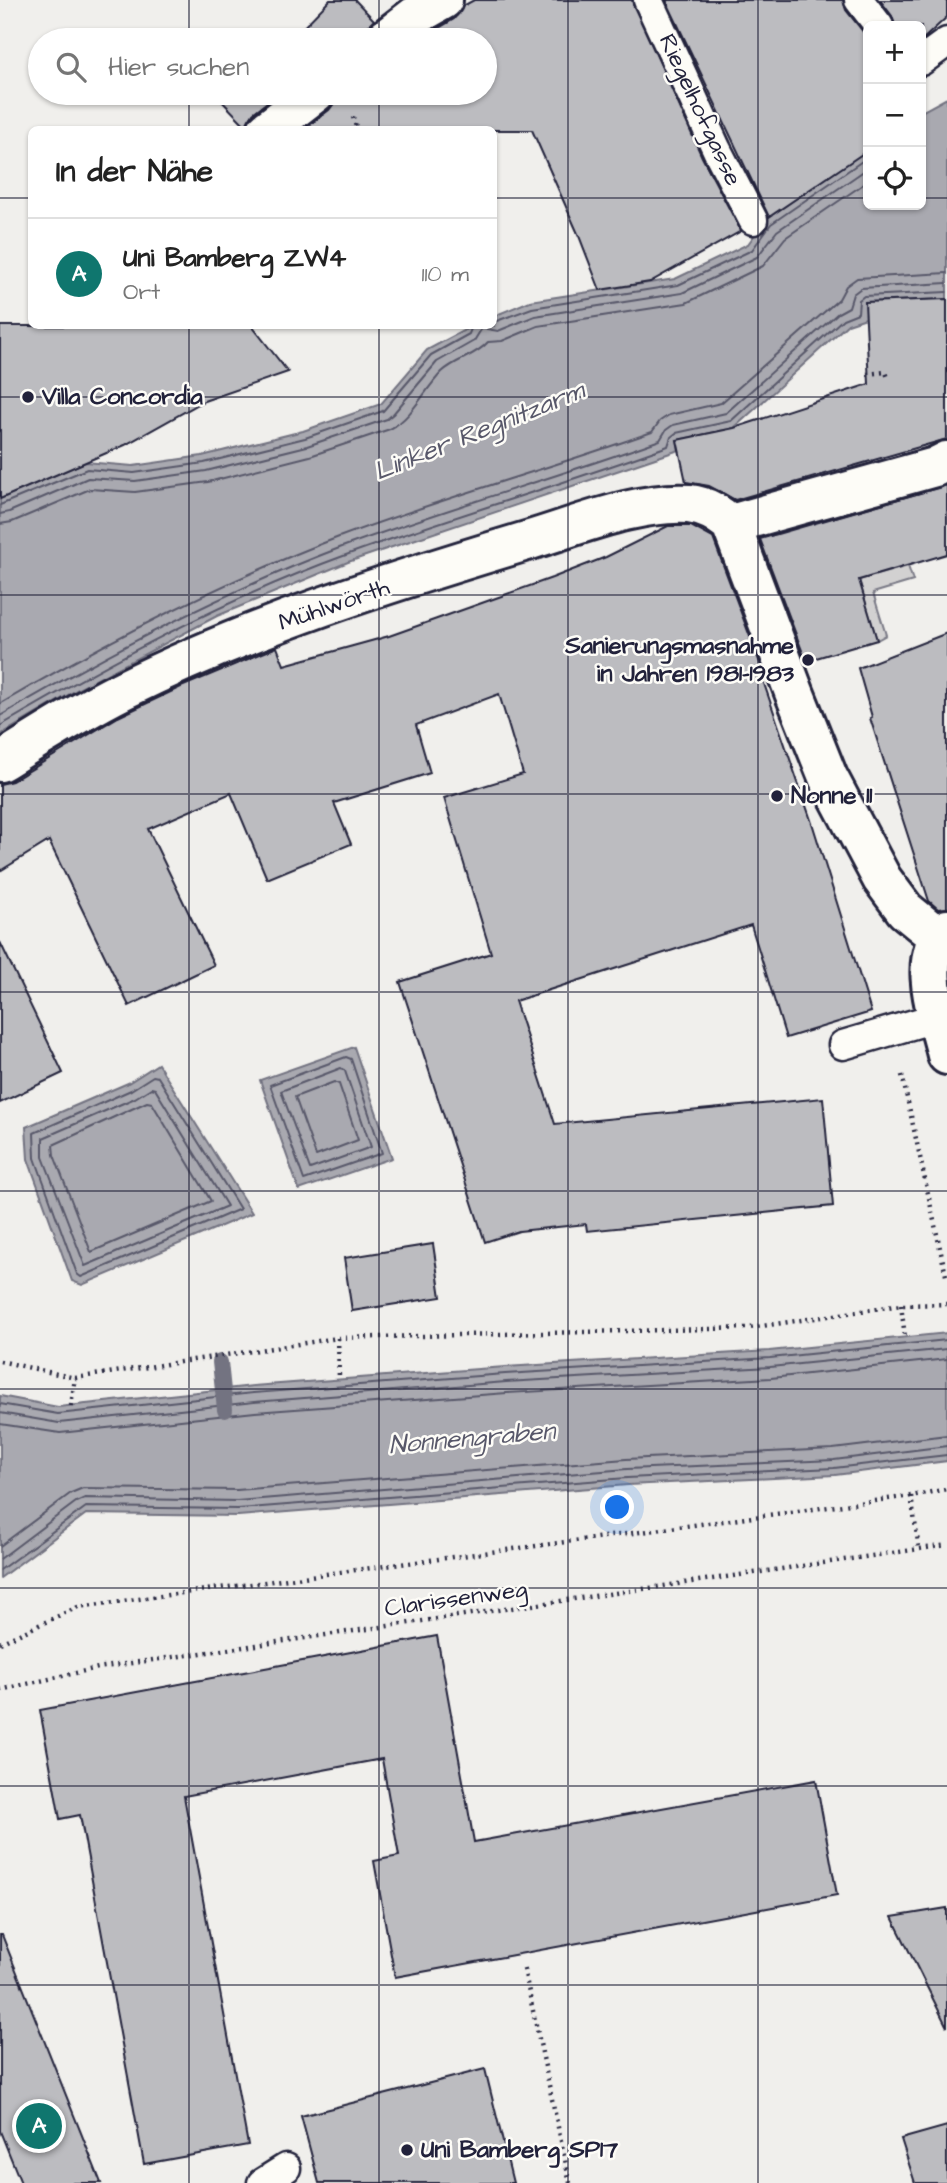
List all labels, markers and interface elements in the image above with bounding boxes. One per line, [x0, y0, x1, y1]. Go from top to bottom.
map controls [863, 21, 926, 210]
button: + [863, 21, 926, 84]
search box [28, 28, 497, 105]
street label: Riegelhofgasse [649, 28, 750, 192]
icon: search [52, 48, 90, 86]
text: Hier suchen [108, 49, 249, 85]
button: − [863, 84, 926, 147]
button: locate [863, 147, 926, 210]
text: In der Nähe [56, 151, 213, 193]
text: Uni Bamberg ZW4 [123, 240, 346, 276]
text: A [72, 258, 86, 290]
text: 110 m [421, 258, 469, 290]
text: Ort [123, 276, 160, 308]
water label: Linker Regnitzarm [368, 371, 592, 491]
place label: Villa Concordia [41, 380, 203, 414]
marker: Villa Concordia [20, 389, 36, 405]
street label: Mühlwörth [274, 570, 394, 640]
place label: Sanierungsmasnahme in Jahren 1981–1983 [564, 629, 795, 691]
marker: Sanierungsmasnahme in Jahren 1981–1983 [800, 652, 816, 668]
place label: Nonne 11 [791, 779, 873, 813]
marker: Nonne 11 [769, 788, 785, 804]
water label: Nonnengraben [387, 1413, 559, 1464]
your location [600, 1490, 634, 1524]
street label: Clarissenweg [382, 1572, 530, 1627]
pin: A [16, 2100, 62, 2152]
place label: Uni Bamberg SP17 [421, 2133, 618, 2168]
marker: Uni Bamberg SP17 [399, 2142, 415, 2158]

